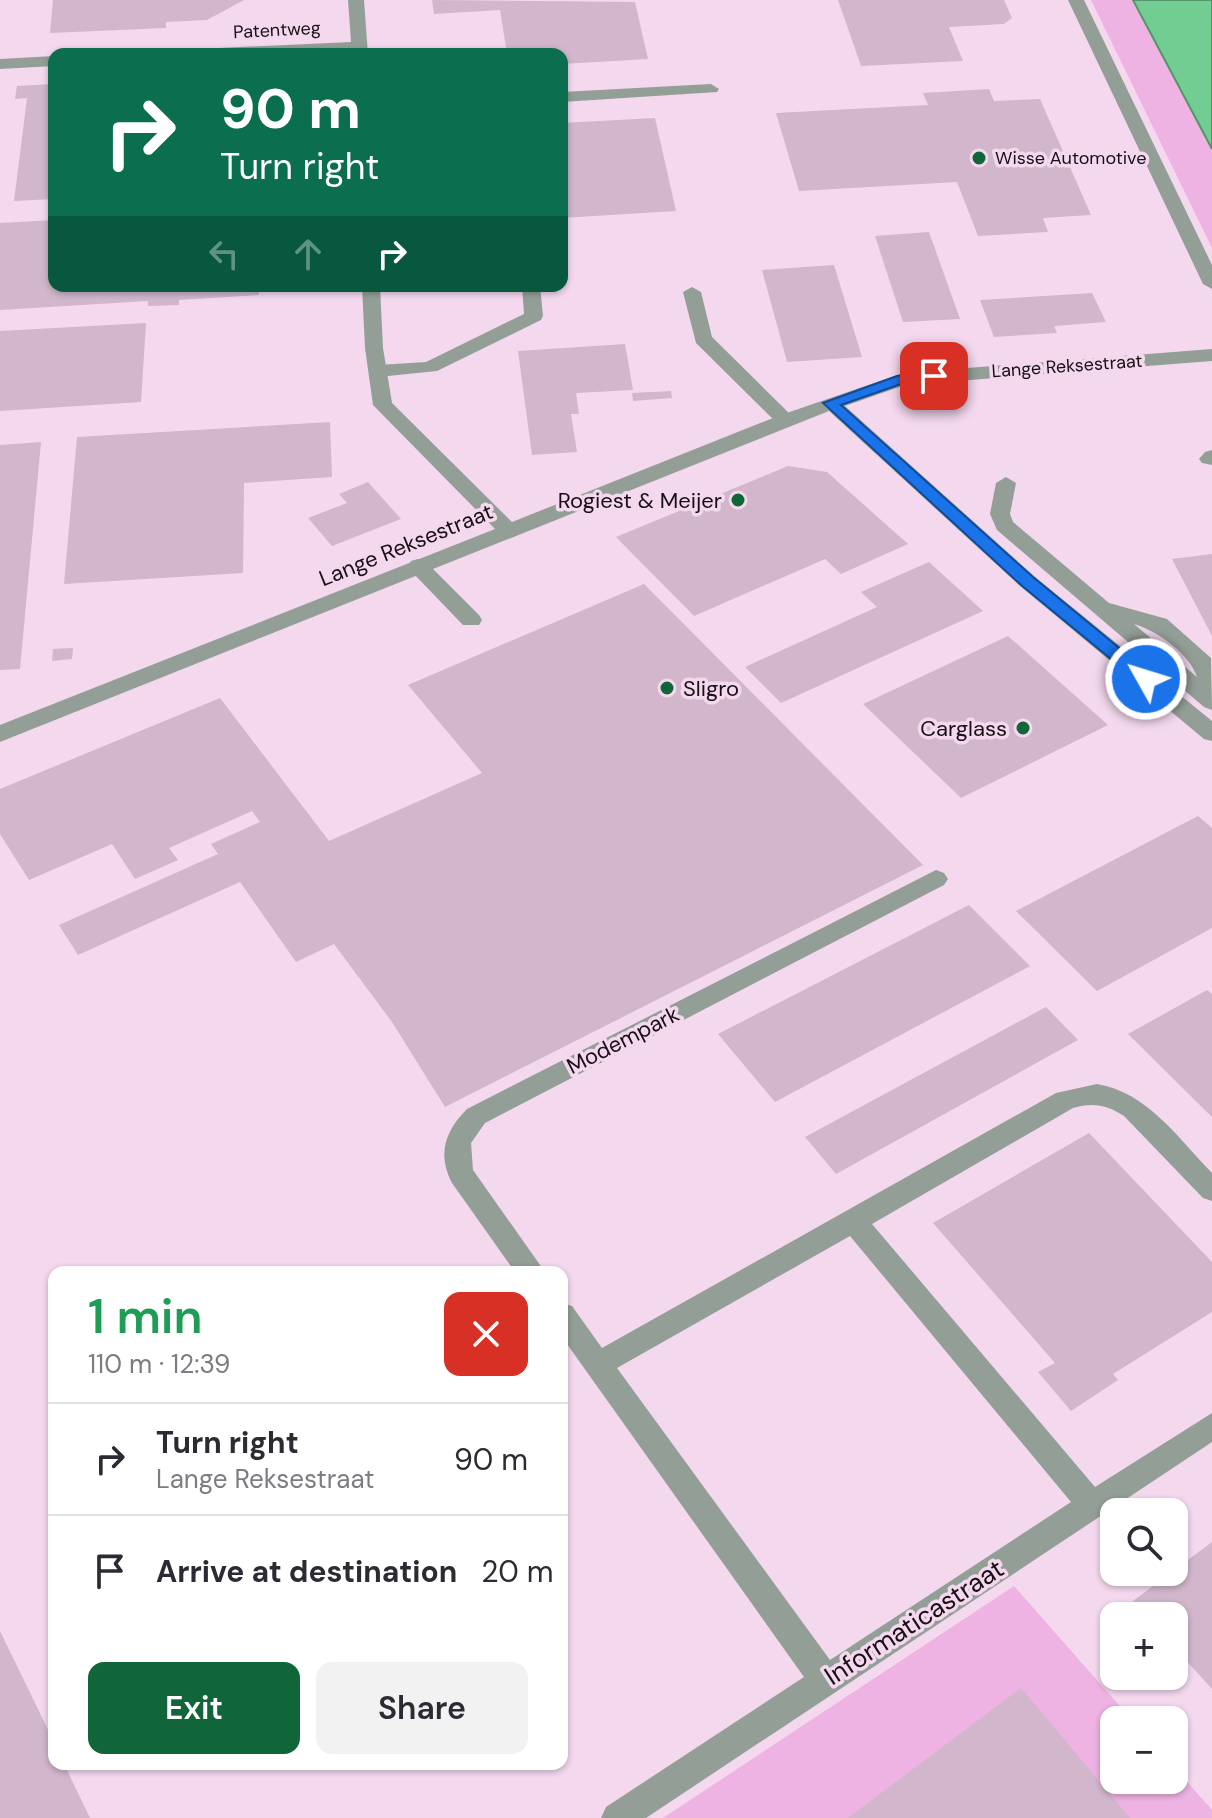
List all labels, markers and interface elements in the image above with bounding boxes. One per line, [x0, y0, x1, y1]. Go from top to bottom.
street label: Patentweg [233, 16, 321, 44]
text: 90 m [220, 72, 361, 145]
icon: right [88, 80, 192, 184]
text: Turn right [220, 143, 379, 190]
place label: Wisse Automotive [995, 146, 1146, 170]
marker: Wisse Automotive [970, 149, 988, 167]
icon: left [202, 232, 246, 276]
icon: ahead [286, 232, 330, 276]
icon: right [370, 232, 414, 276]
pin [900, 342, 968, 410]
street label: Lange Reksestraat [991, 349, 1143, 383]
icon: arrive [912, 354, 956, 398]
place label: Rogiest & Meijer [558, 486, 722, 515]
marker: Rogiest & Meijer [729, 491, 747, 509]
street label: Lange Reksestraat [315, 497, 497, 593]
position arrow [1104, 637, 1188, 721]
place label: Sligro [683, 674, 739, 703]
marker: Sligro [658, 679, 676, 697]
place label: Carglass [920, 714, 1007, 743]
marker: Carglass [1014, 719, 1032, 737]
street label: Modempark [562, 999, 684, 1081]
text: 1 min [88, 1285, 203, 1348]
button: close [444, 1292, 528, 1376]
text: 110 m · 12:39 [88, 1347, 230, 1381]
text: Turn right [156, 1423, 299, 1462]
icon: right [88, 1437, 132, 1481]
text: 90 m [454, 1440, 528, 1479]
text: Lange Reksestraat [156, 1462, 374, 1496]
map controls [1100, 1498, 1188, 1794]
button: search [1100, 1498, 1188, 1586]
icon: arrive [88, 1549, 132, 1593]
street label: Informaticastraat [818, 1551, 1010, 1693]
text: Arrive at destination [156, 1552, 457, 1591]
text: 20 m [481, 1552, 553, 1591]
button: + [1100, 1602, 1188, 1690]
button: Exit [88, 1662, 300, 1754]
button: Share [316, 1662, 528, 1754]
button: − [1100, 1706, 1188, 1794]

